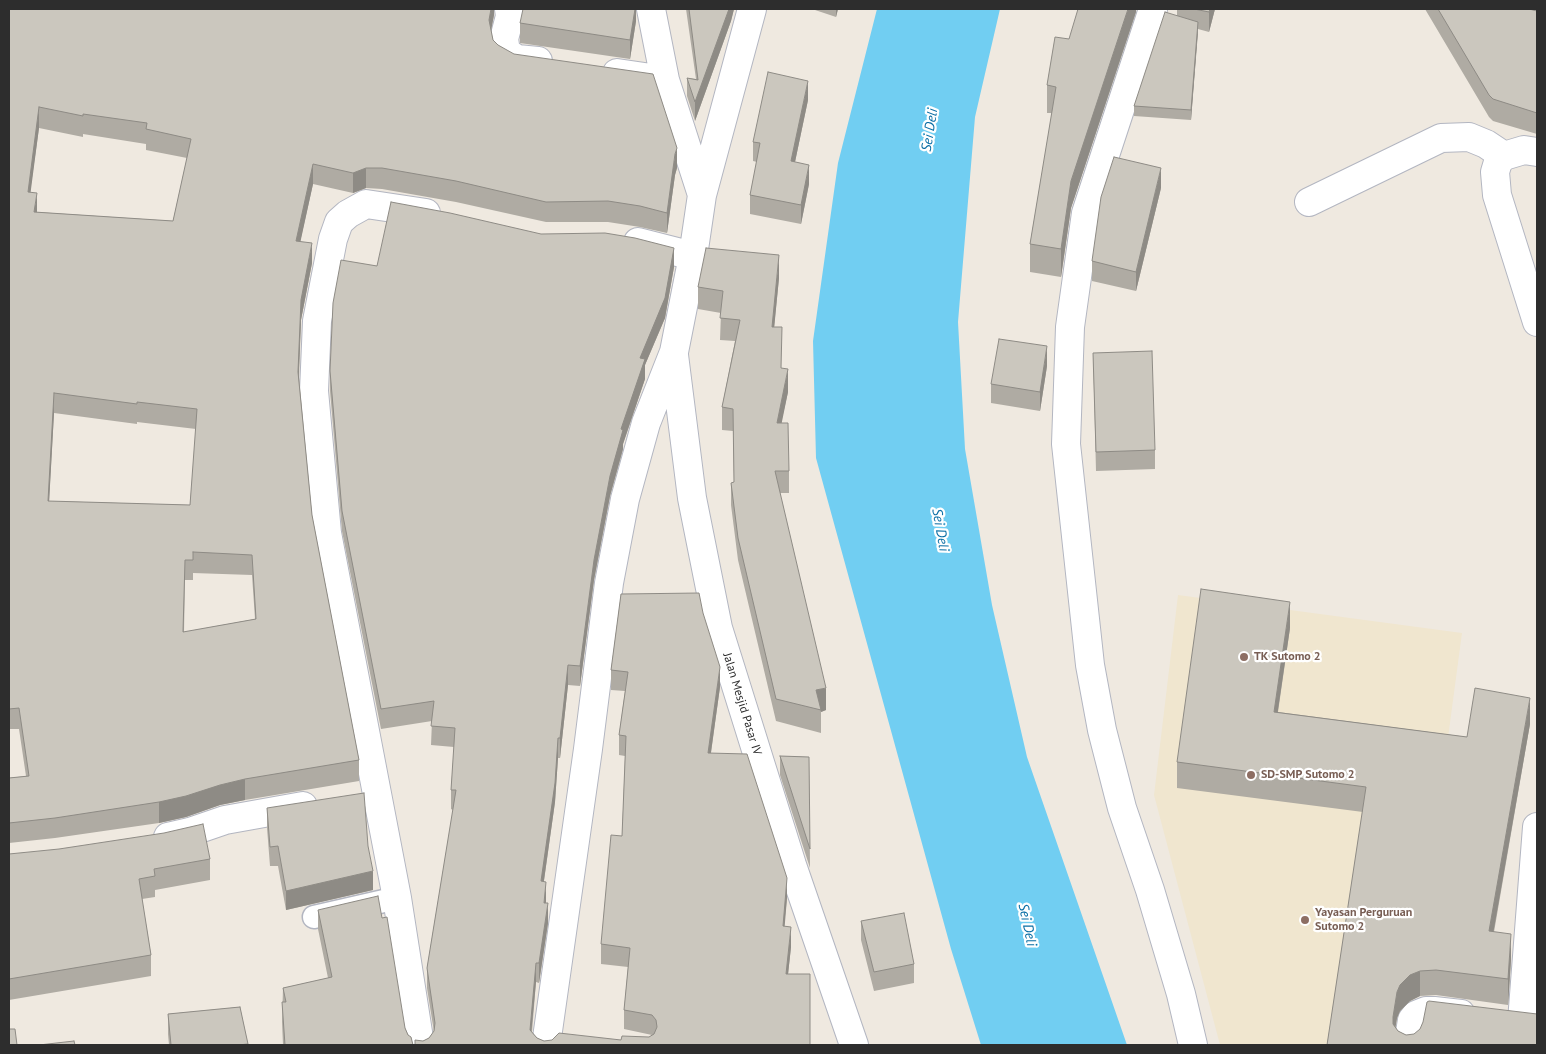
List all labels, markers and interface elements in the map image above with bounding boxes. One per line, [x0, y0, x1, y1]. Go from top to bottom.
water label: Sei Deli [918, 107, 942, 153]
water label: Sei Deli [928, 507, 952, 553]
place label: TK Sutomo 2 [1254, 650, 1321, 664]
street label: Jalan Mesjid Pasar IV [720, 651, 764, 757]
marker: TK Sutomo 2 [1238, 651, 1250, 663]
place label: SD-SMP Sutomo 2 [1261, 768, 1355, 782]
marker: SD-SMP Sutomo 2 [1245, 769, 1257, 781]
water label: Sei Deli [1014, 902, 1040, 948]
place label: Yayasan Perguruan Sutomo 2 [1315, 906, 1412, 934]
marker: Yayasan Perguruan Sutomo 2 [1299, 914, 1311, 926]

